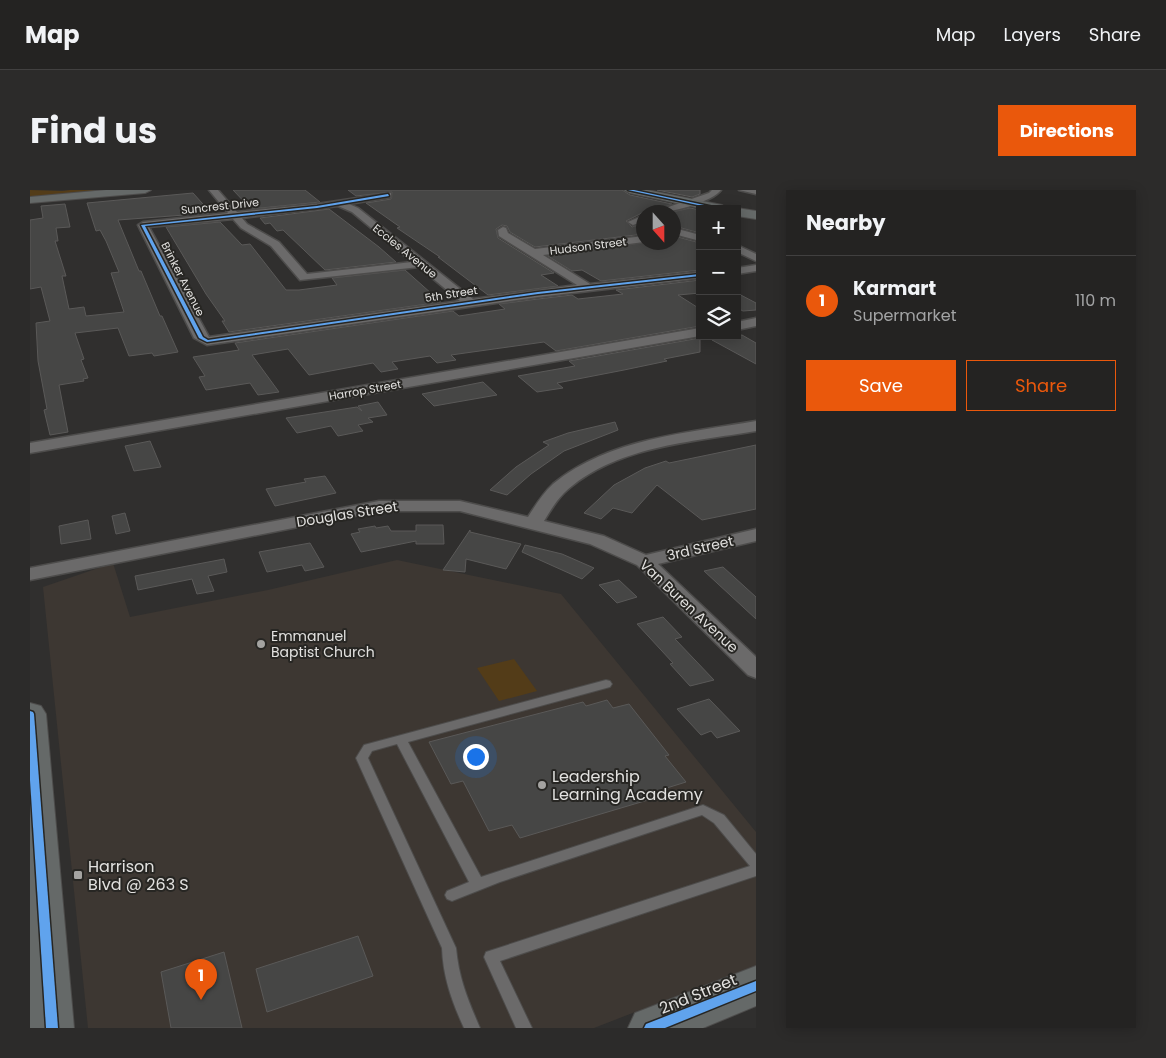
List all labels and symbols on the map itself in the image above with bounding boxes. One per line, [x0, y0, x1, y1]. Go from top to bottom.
street label: Suncrest Drive [180, 194, 260, 218]
north arrow [636, 205, 681, 250]
street label: Eccles Avenue [369, 220, 441, 282]
street label: Hudson Street [549, 233, 627, 259]
street label: Brinker Avenue [157, 239, 209, 319]
street label: 5th Street [424, 282, 478, 306]
street label: Harrop Street [328, 376, 402, 404]
street label: Douglas Street [295, 496, 399, 532]
street label: 3rd Street [665, 531, 735, 565]
street label: Van Buren Avenue [635, 555, 743, 657]
place label: Emmanuel Baptist Church [271, 626, 375, 662]
marker: Emmanuel Baptist Church [255, 638, 267, 650]
your location [463, 744, 489, 770]
place label: Leadership Learning Academy [552, 765, 703, 806]
marker: Leadership Learning Academy [536, 779, 548, 791]
place label: Harrison Blvd @ 263 S [88, 855, 189, 896]
marker: Harrison Blvd @ 263 S [72, 869, 84, 881]
pin: 1 [185, 959, 217, 1000]
street label: 2nd Street [656, 968, 740, 1020]

